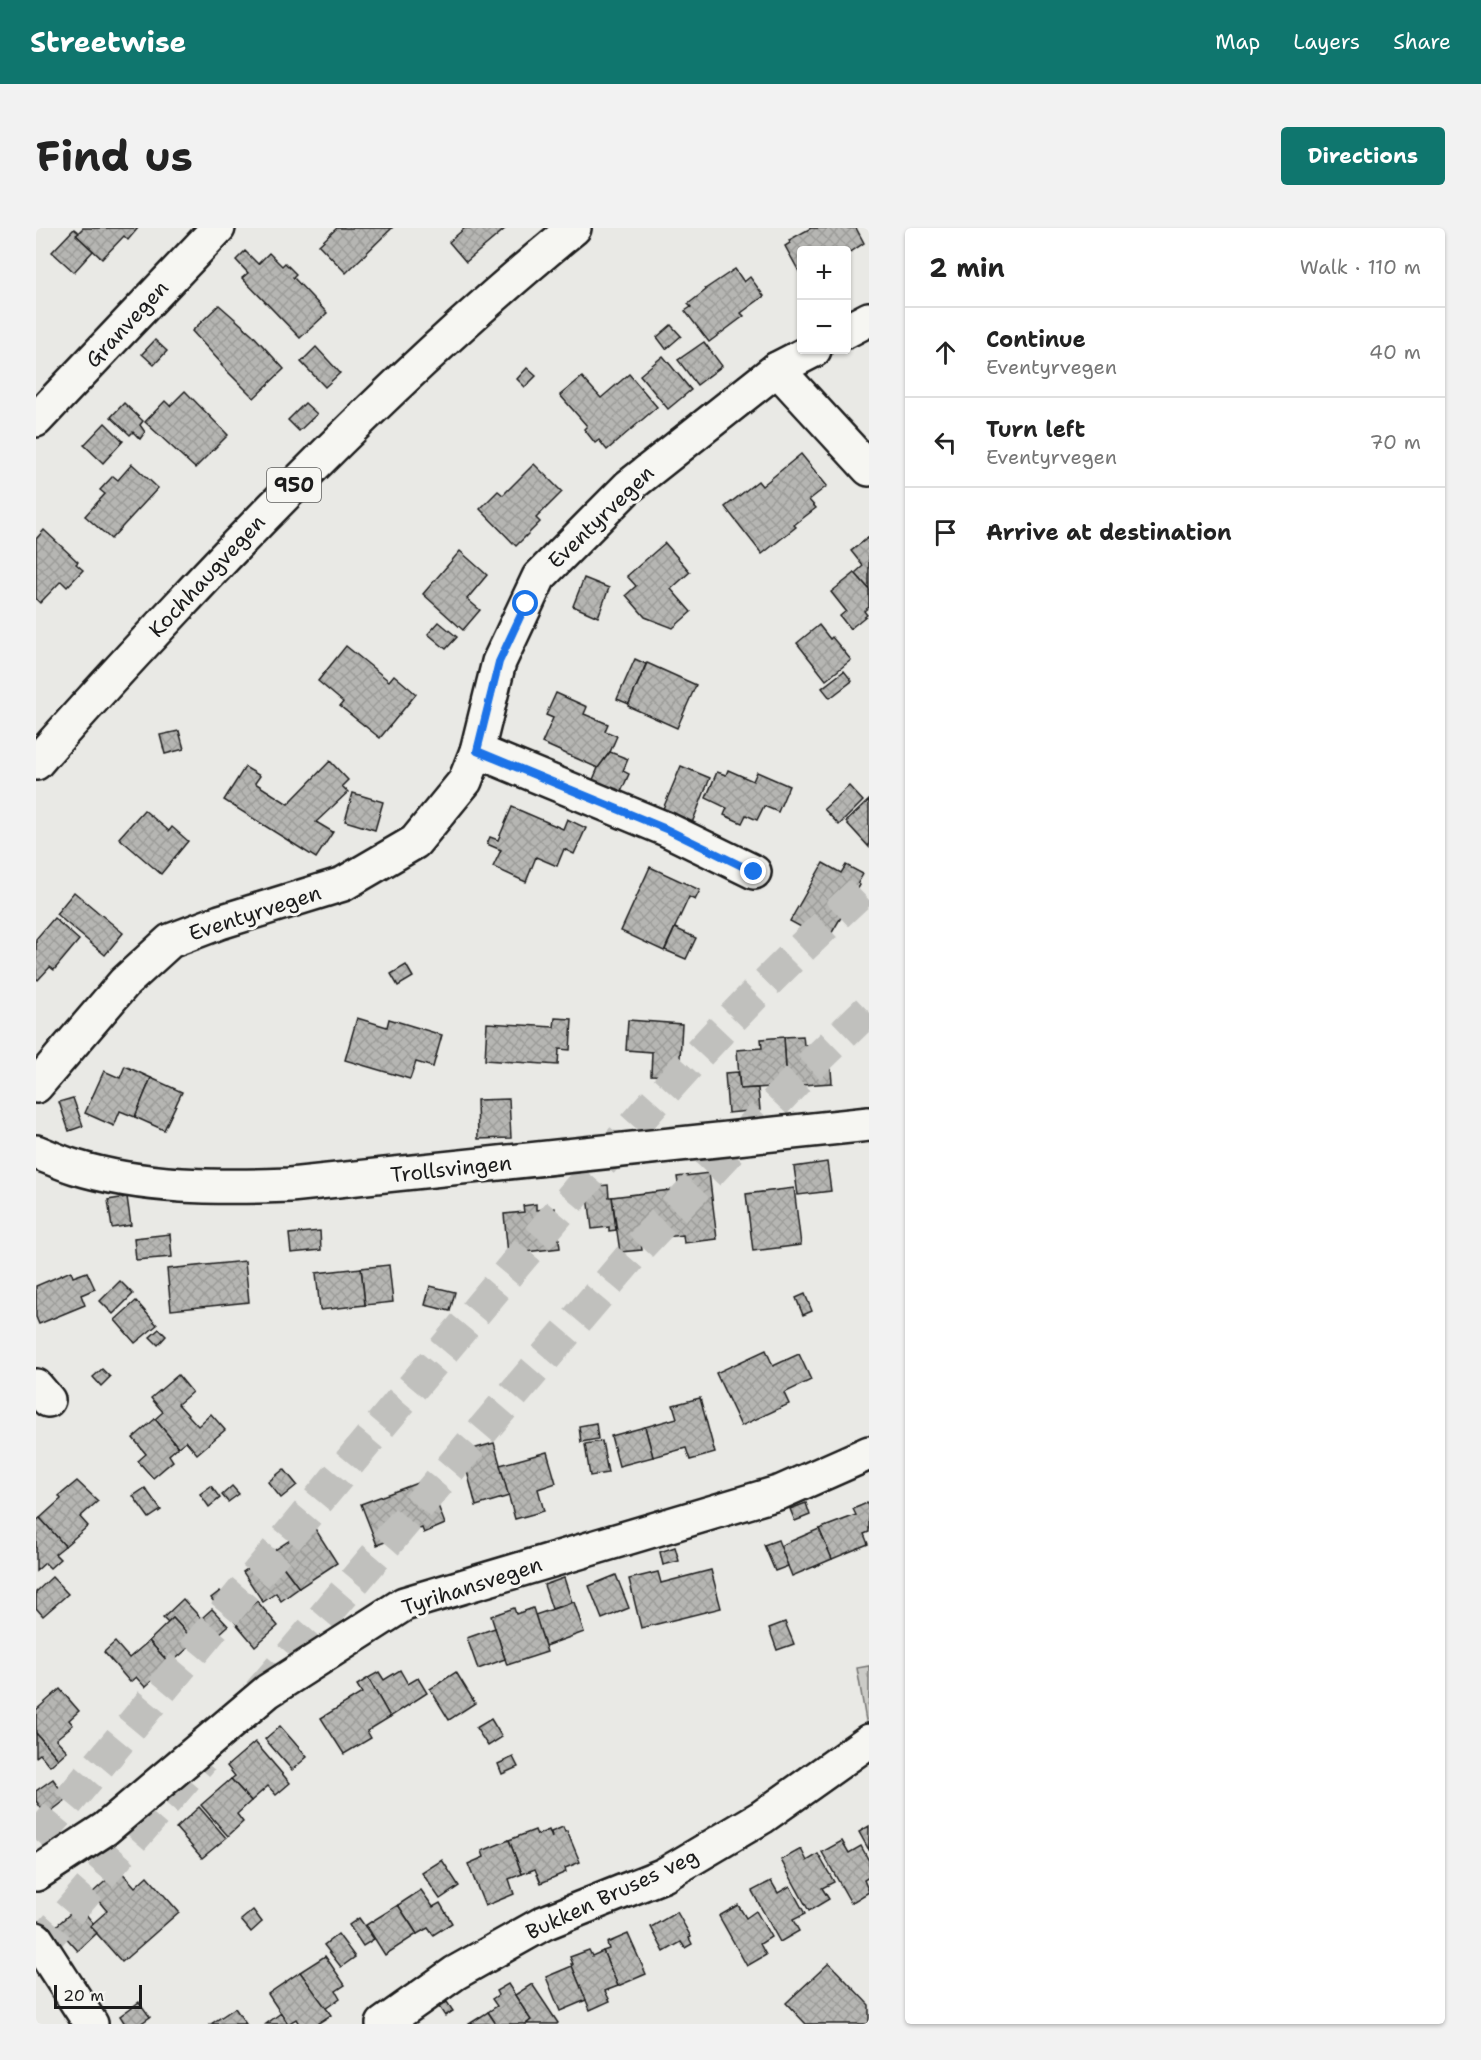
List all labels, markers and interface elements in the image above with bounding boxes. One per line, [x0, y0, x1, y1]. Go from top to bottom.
text: Streetwise [30, 23, 186, 61]
text: Map [1215, 28, 1260, 56]
text: Layers [1293, 28, 1360, 56]
text: Share [1393, 28, 1451, 56]
button: Directions [1281, 127, 1445, 185]
text: Find us [36, 128, 193, 184]
map controls [797, 246, 851, 354]
button: + [797, 246, 851, 300]
text: 2 min [929, 250, 1005, 285]
text: Walk · 110 m [1300, 254, 1421, 280]
street label: Granvegen [79, 274, 175, 374]
button: − [797, 300, 851, 354]
text: Continue [986, 325, 1086, 354]
icon: ahead [929, 336, 962, 369]
text: 40 m [1369, 339, 1421, 365]
text: Eventyrvegen [986, 354, 1117, 380]
text: Turn left [986, 415, 1085, 444]
icon: left [929, 426, 962, 459]
text: 70 m [1369, 429, 1421, 455]
text: Eventyrvegen [986, 444, 1117, 470]
street label: Eventyrvegen [542, 459, 660, 575]
road number: 950 [267, 468, 321, 502]
street label: Kochhaugvegen [143, 508, 271, 644]
icon: arrive [929, 516, 962, 549]
text: Arrive at destination [986, 518, 1232, 547]
route start [512, 590, 538, 616]
route end [740, 858, 766, 884]
street label: Eventyrvegen [185, 878, 325, 948]
street label: Trollsvingen [389, 1149, 513, 1189]
street label: Tyrihansvegen [398, 1550, 546, 1622]
street label: Bukken Bruses veg [521, 1842, 703, 1946]
scale bar [54, 1982, 142, 2010]
text: 20 m [63, 1985, 104, 2006]

